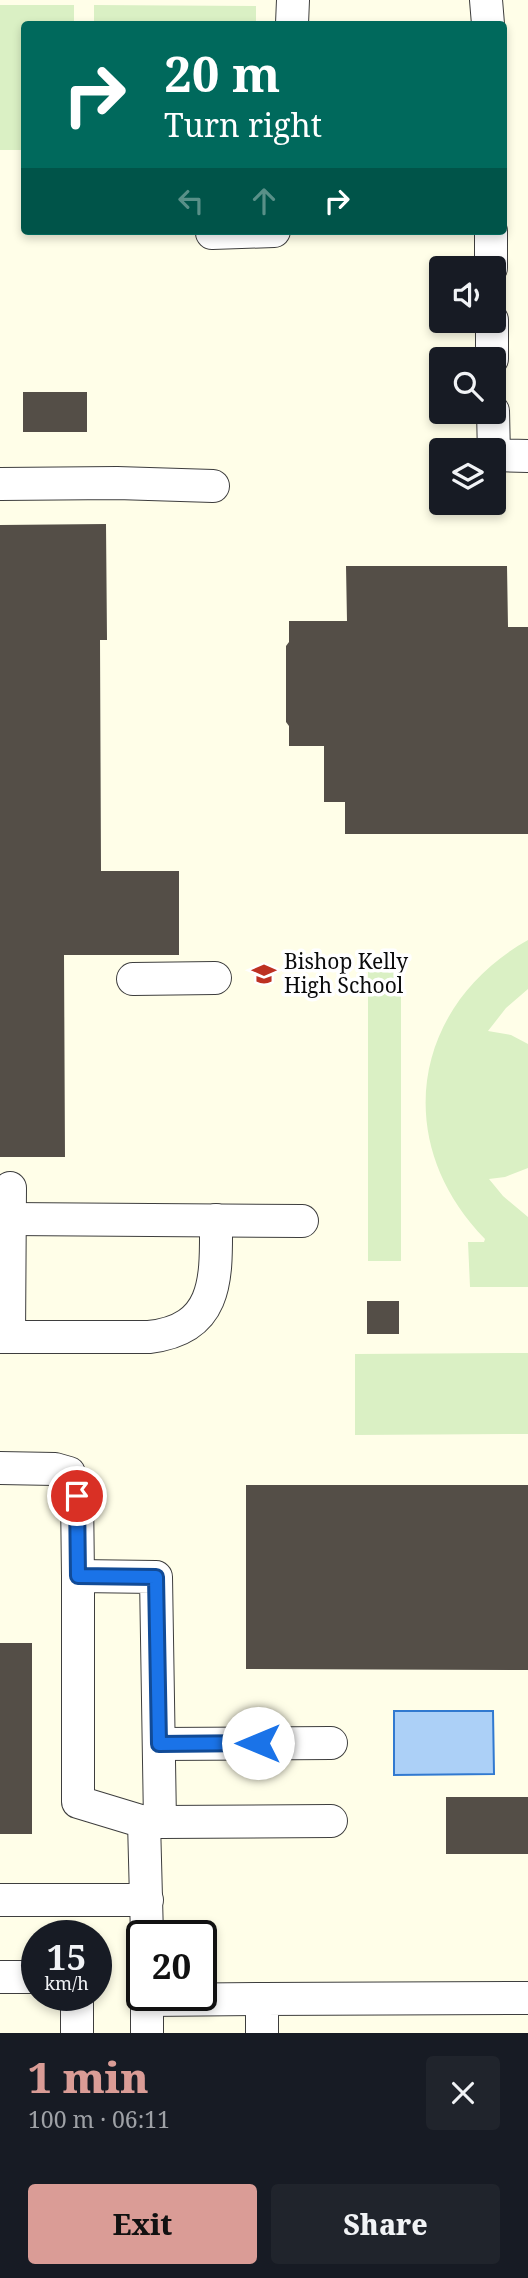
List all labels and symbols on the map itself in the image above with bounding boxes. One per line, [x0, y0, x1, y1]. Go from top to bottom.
place label: Bishop Kelly High School [284, 947, 408, 999]
school or university icon: Bishop Kelly High School [250, 960, 278, 988]
pin [47, 1466, 107, 1526]
position arrow [221, 1706, 295, 1780]
speed limit sign: 20 [126, 1920, 217, 2011]

